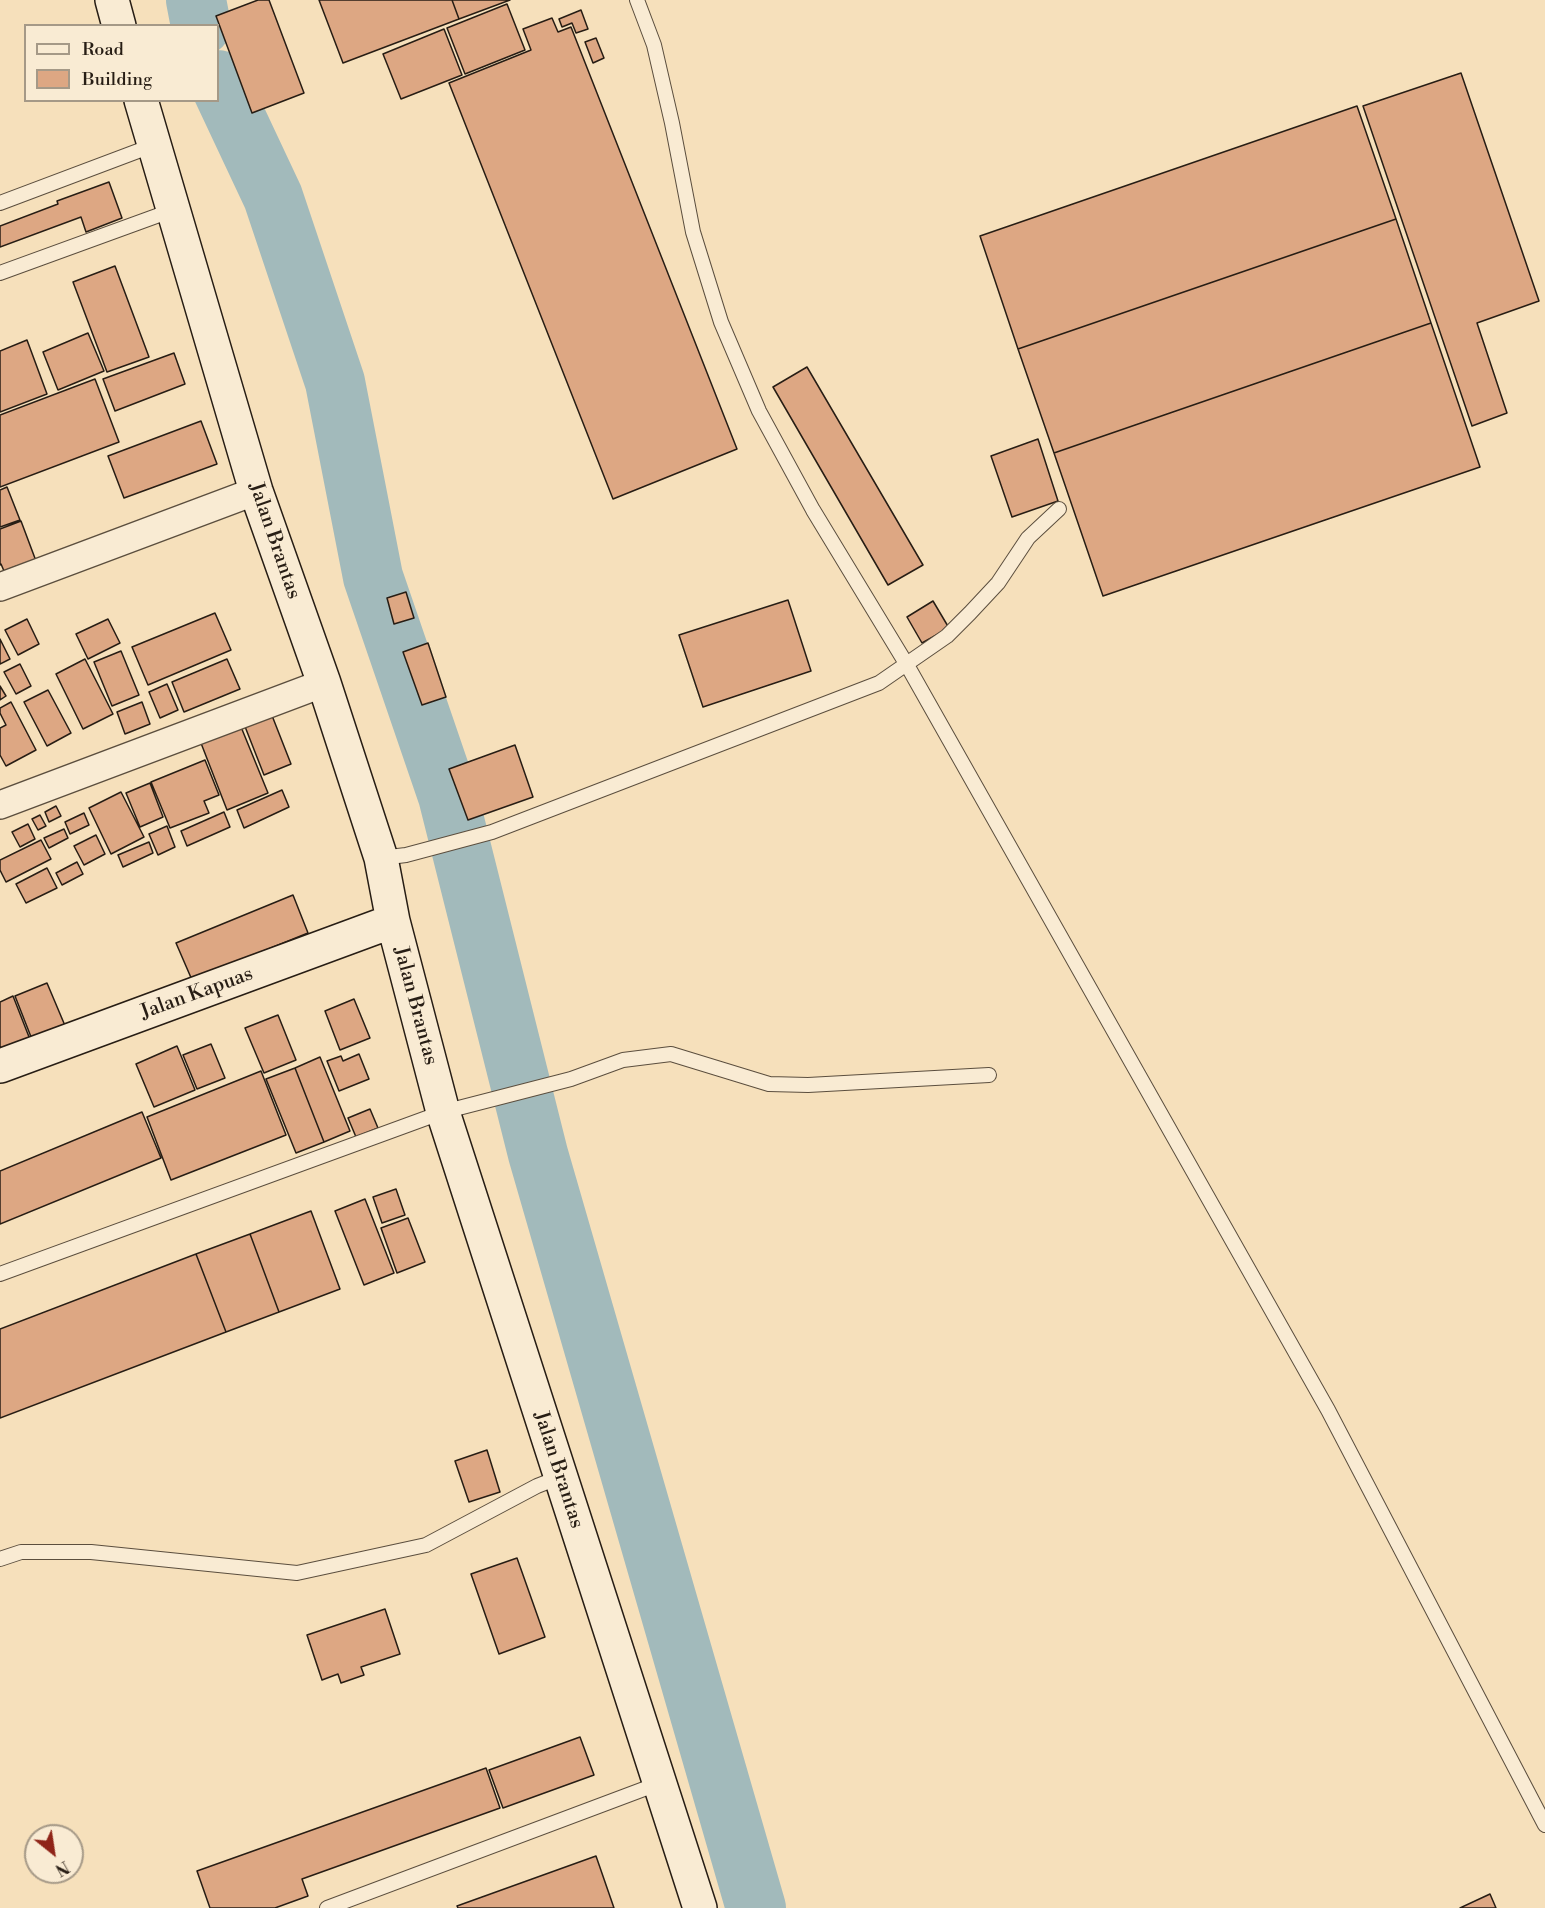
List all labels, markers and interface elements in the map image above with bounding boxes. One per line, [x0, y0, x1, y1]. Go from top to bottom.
legend [24, 24, 219, 102]
text: Road [82, 38, 124, 61]
text: Building [82, 68, 152, 91]
street label: Jalan Brantas [243, 480, 305, 602]
street label: Jalan Brantas [388, 944, 442, 1068]
street label: Jalan Kapuas [137, 963, 257, 1025]
street label: Jalan Brantas [528, 1408, 588, 1532]
north arrow [24, 1824, 84, 1884]
text: N [52, 1856, 72, 1880]

